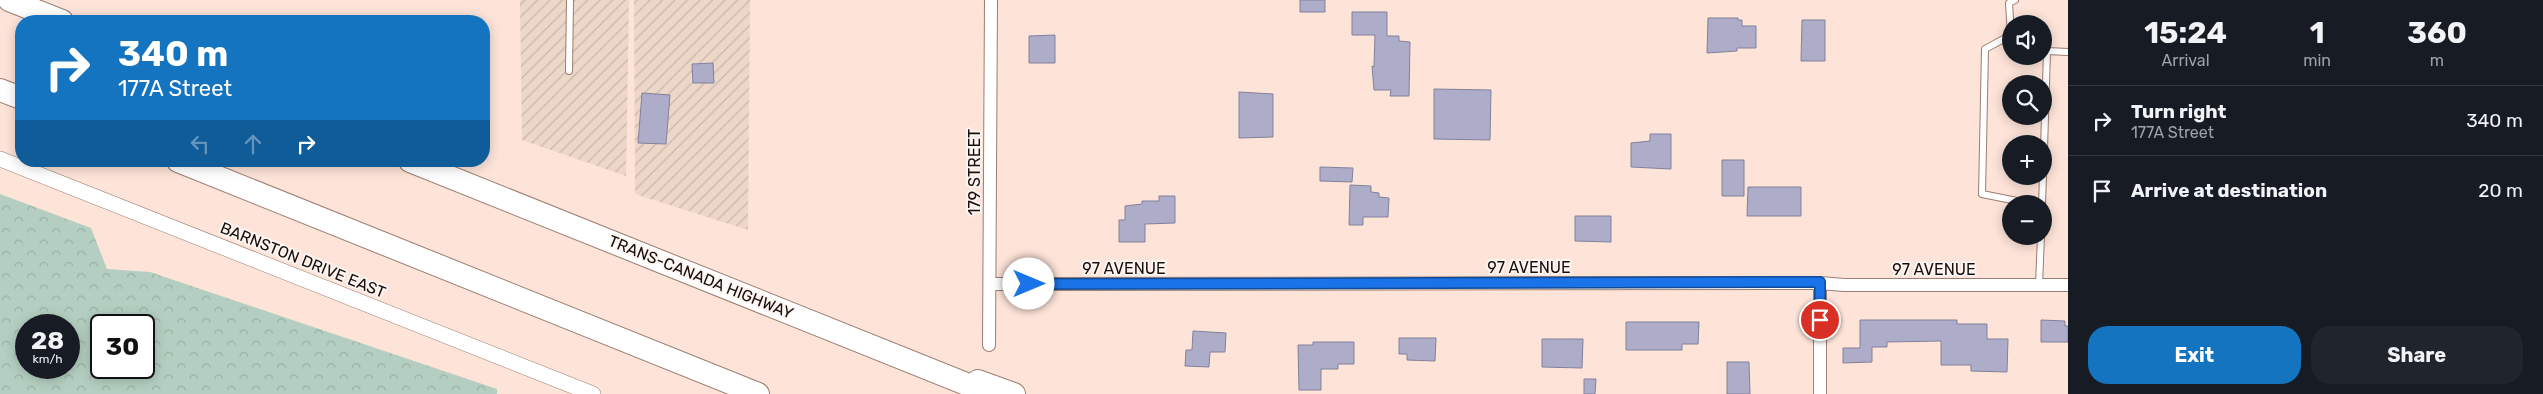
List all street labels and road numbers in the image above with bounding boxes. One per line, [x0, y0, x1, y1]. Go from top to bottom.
street label: 179 STREET [965, 129, 984, 215]
street label: BARNSTON DRIVE EAST [217, 218, 389, 302]
street label: TRANS-CANADA HIGHWAY [606, 231, 796, 323]
street label: 97 AVENUE [1487, 258, 1571, 277]
street label: 97 AVENUE [1082, 259, 1166, 278]
street label: 97 AVENUE [1892, 260, 1976, 279]

